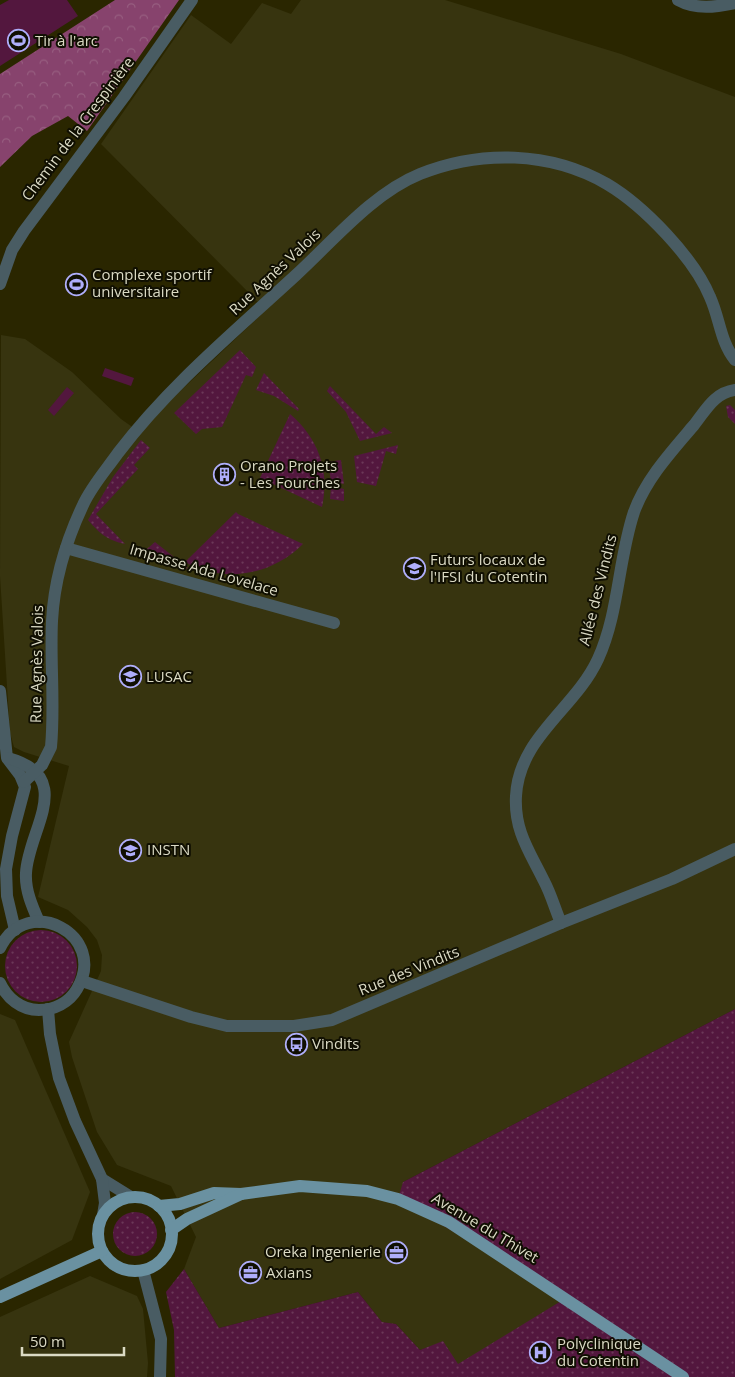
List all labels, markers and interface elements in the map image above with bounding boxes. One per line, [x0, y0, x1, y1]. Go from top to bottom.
sports icon: Tir à l'arc [7, 29, 31, 53]
place label: Tir à l'arc [35, 30, 98, 50]
street label: Chemin de la Crespinière [16, 52, 138, 204]
street label: Rue Agnès Valois [224, 224, 324, 319]
place label: Complexe sportif universitaire [92, 264, 213, 301]
sports icon: Complexe sportif universitaire [64, 272, 88, 296]
place label: Orano Projets - Les Fourches [240, 455, 340, 492]
building icon: Orano Projets - Les Fourches [212, 463, 236, 487]
street label: Allée des Vindits [574, 532, 621, 647]
street label: Impasse Ada Lovelace [128, 538, 281, 600]
place label: Futurs locaux de l'IFSI du Cotentin [430, 549, 547, 586]
school or university icon: Futurs locaux de l'IFSI du Cotentin [402, 557, 426, 581]
street label: Rue Agnès Valois [25, 605, 47, 723]
school or university icon: LUSAC [118, 665, 142, 689]
place label: LUSAC [146, 666, 192, 686]
school or university icon: INSTN [119, 838, 143, 862]
place label: INSTN [147, 839, 190, 859]
street label: Rue des Vindits [355, 941, 462, 999]
bus stop icon: Vindits [284, 1032, 308, 1056]
place label: Vindits [312, 1033, 359, 1053]
street label: Avenue du Thivet [429, 1187, 542, 1267]
office icon: Oreka Ingenierie [385, 1240, 409, 1264]
place label: Oreka Ingenierie [265, 1241, 381, 1261]
office icon: Axians [238, 1261, 262, 1285]
place label: Axians [266, 1262, 312, 1282]
scale bar [22, 1324, 125, 1356]
text: 50 m [30, 1331, 65, 1351]
place label: Polyclinique du Cotentin [557, 1333, 641, 1370]
hospital icon: Polyclinique du Cotentin [529, 1341, 553, 1365]

